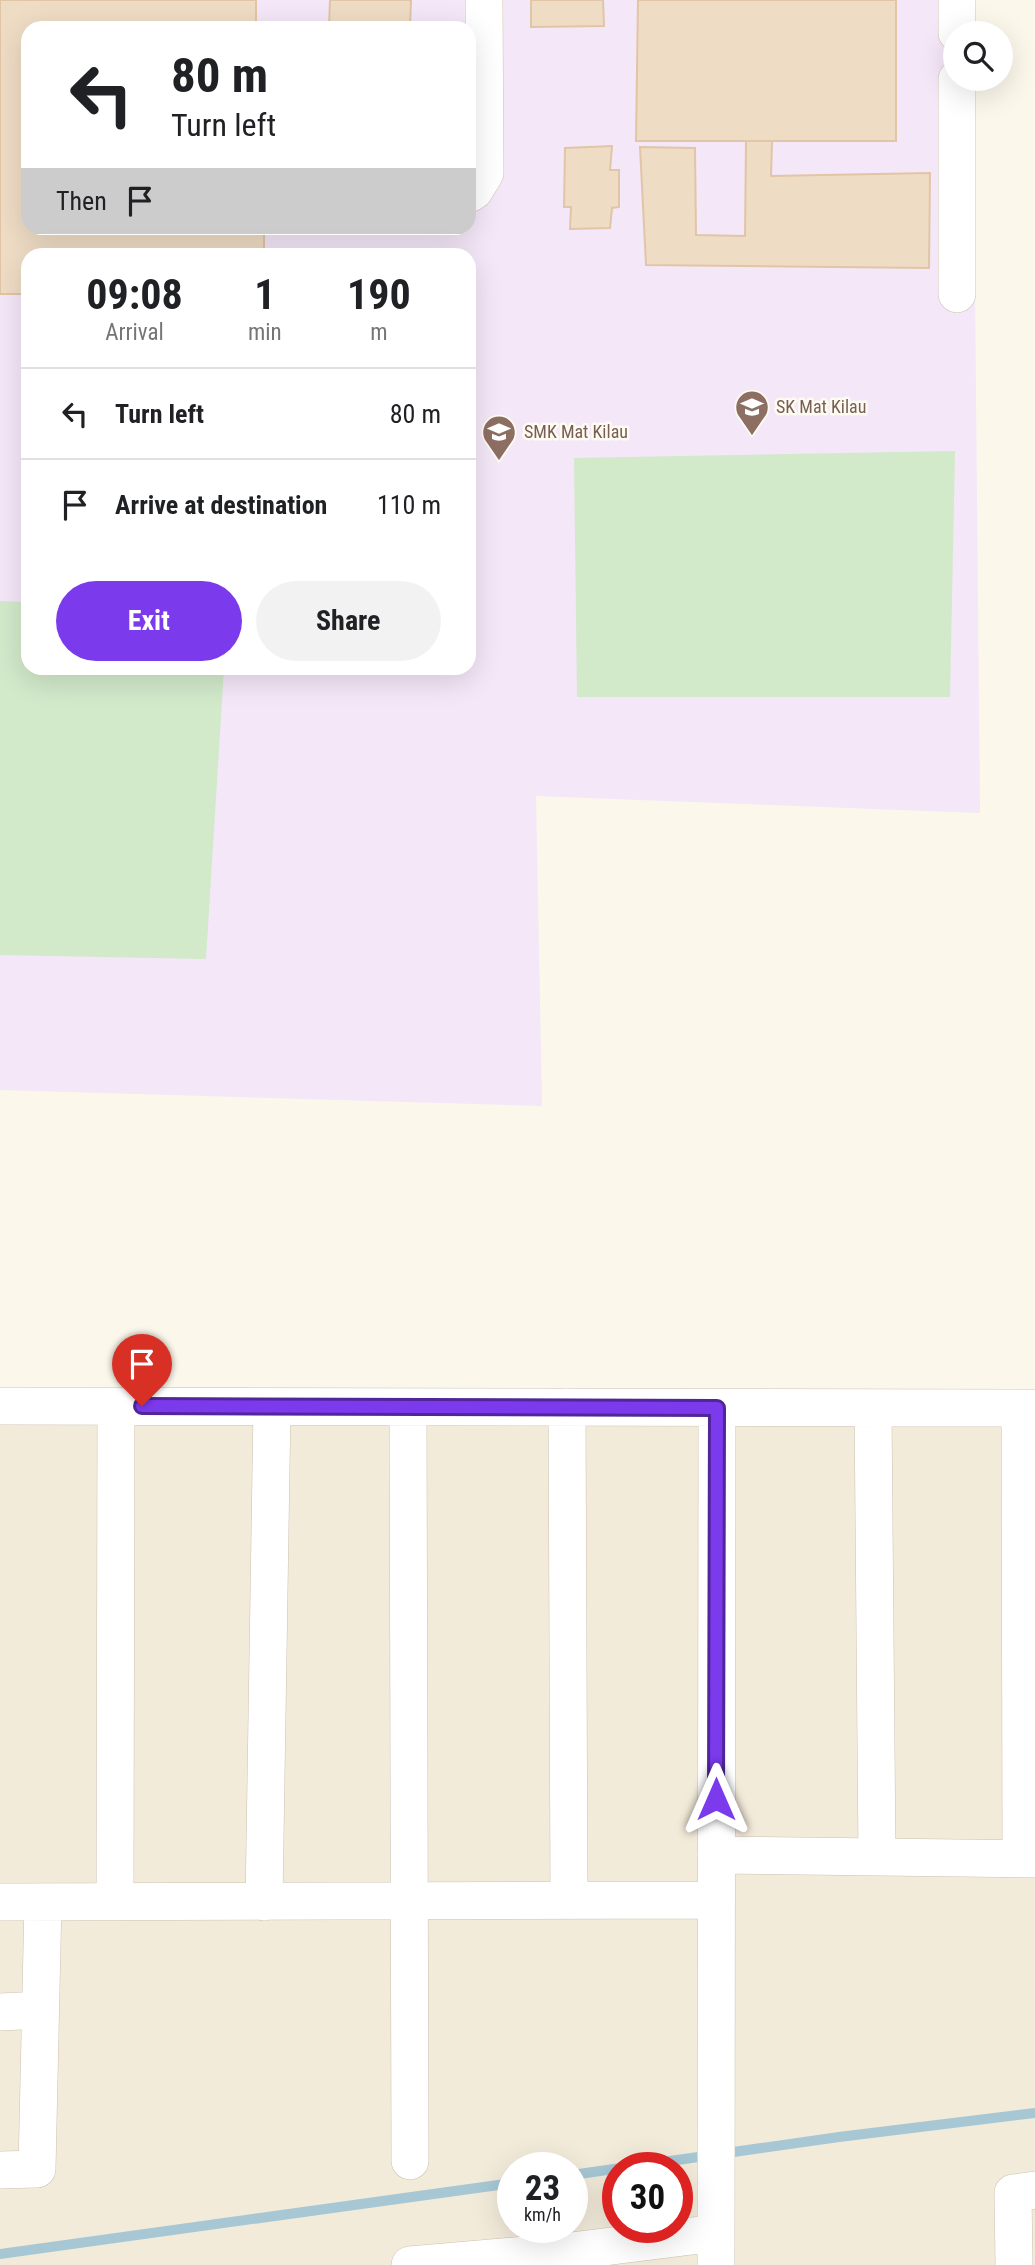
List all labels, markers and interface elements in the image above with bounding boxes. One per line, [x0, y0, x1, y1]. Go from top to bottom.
map controls [943, 21, 1013, 91]
button: search [943, 21, 1013, 91]
text: 80 m [171, 47, 268, 104]
icon: left [56, 49, 147, 140]
text: Turn left [171, 106, 276, 144]
icon: arrive [121, 182, 159, 220]
text: Then [56, 186, 107, 216]
text: 09:08 [86, 270, 183, 319]
text: 1 [254, 270, 275, 319]
text: 190 [347, 270, 411, 319]
text: Arrival [105, 319, 164, 346]
text: min [248, 319, 282, 346]
text: m [370, 319, 387, 346]
school or university icon: SK Mat Kilau [733, 388, 771, 437]
icon: left [56, 395, 94, 433]
place label: SK Mat Kilau [776, 396, 866, 417]
text: Turn left [115, 399, 204, 429]
text: 80 m [390, 399, 441, 429]
school or university icon: SMK Mat Kilau [480, 413, 518, 462]
place label: SMK Mat Kilau [524, 421, 628, 442]
icon: arrive [56, 486, 94, 524]
text: Arrive at destination [115, 490, 327, 520]
text: 110 m [377, 490, 441, 520]
button: Exit [56, 581, 242, 661]
button: Share [256, 581, 441, 661]
pin [112, 1334, 172, 1406]
icon: arrive [123, 1345, 161, 1383]
position arrow [679, 1762, 753, 1836]
speed limit sign: 30 [602, 2152, 693, 2243]
text: 23 [525, 2168, 560, 2209]
text: km/h [524, 2204, 561, 2225]

